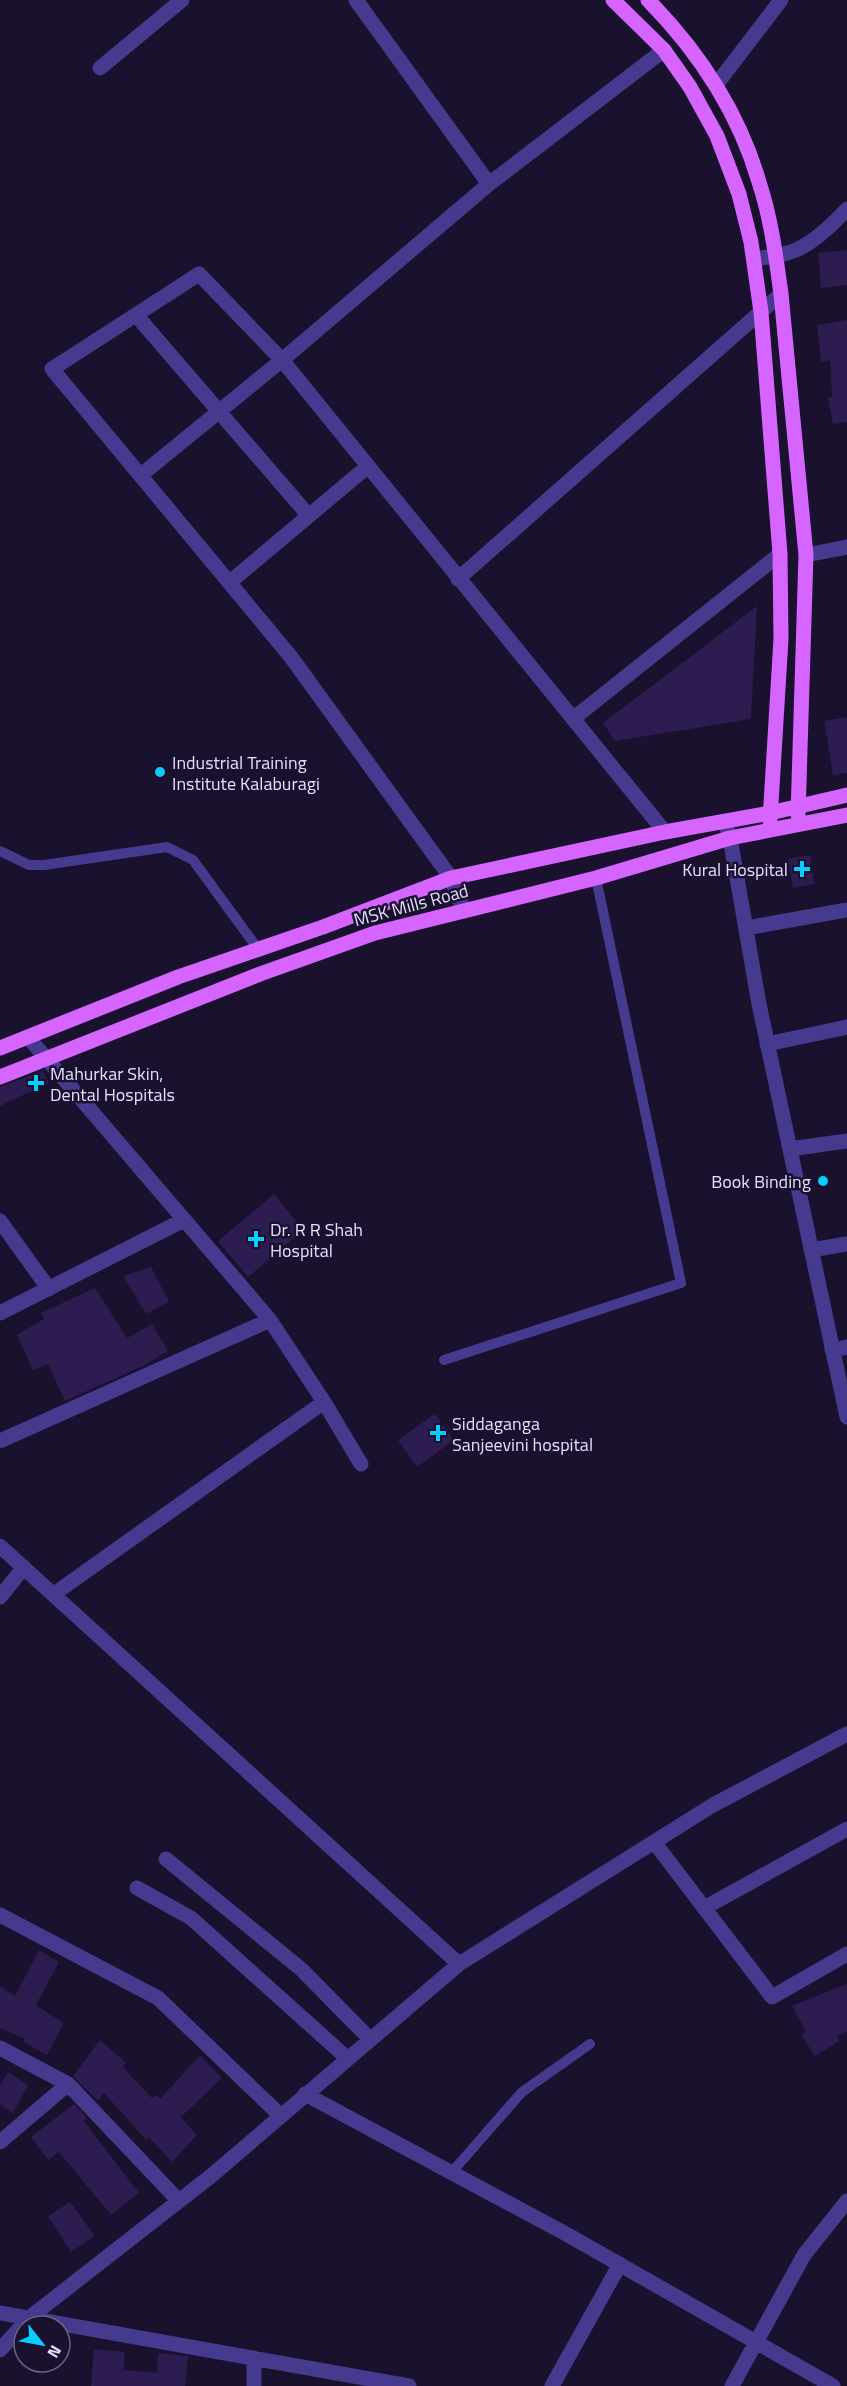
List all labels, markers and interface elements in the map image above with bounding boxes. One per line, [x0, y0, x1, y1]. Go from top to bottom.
place label: Industrial Training Institute Kalaburagi [172, 749, 320, 797]
marker: Industrial Training Institute Kalaburagi [153, 765, 167, 779]
place label: Kural Hospital [682, 856, 788, 883]
marker: Kural Hospital [793, 860, 811, 878]
street label: MSK Mills Road [351, 877, 471, 933]
place label: Mahurkar Skin, Dental Hospitals [50, 1060, 175, 1108]
marker: Mahurkar Skin, Dental Hospitals [27, 1074, 45, 1092]
place label: Book Binding [711, 1168, 811, 1195]
marker: Book Binding [816, 1174, 830, 1188]
place label: Dr. R R Shah Hospital [270, 1216, 363, 1264]
marker: Dr. R R Shah Hospital [247, 1230, 265, 1248]
place label: Siddaganga Sanjeevini hospital [452, 1410, 593, 1458]
marker: Siddaganga Sanjeevini hospital [429, 1424, 447, 1442]
north arrow [12, 2314, 72, 2374]
text: N [42, 2341, 68, 2363]

